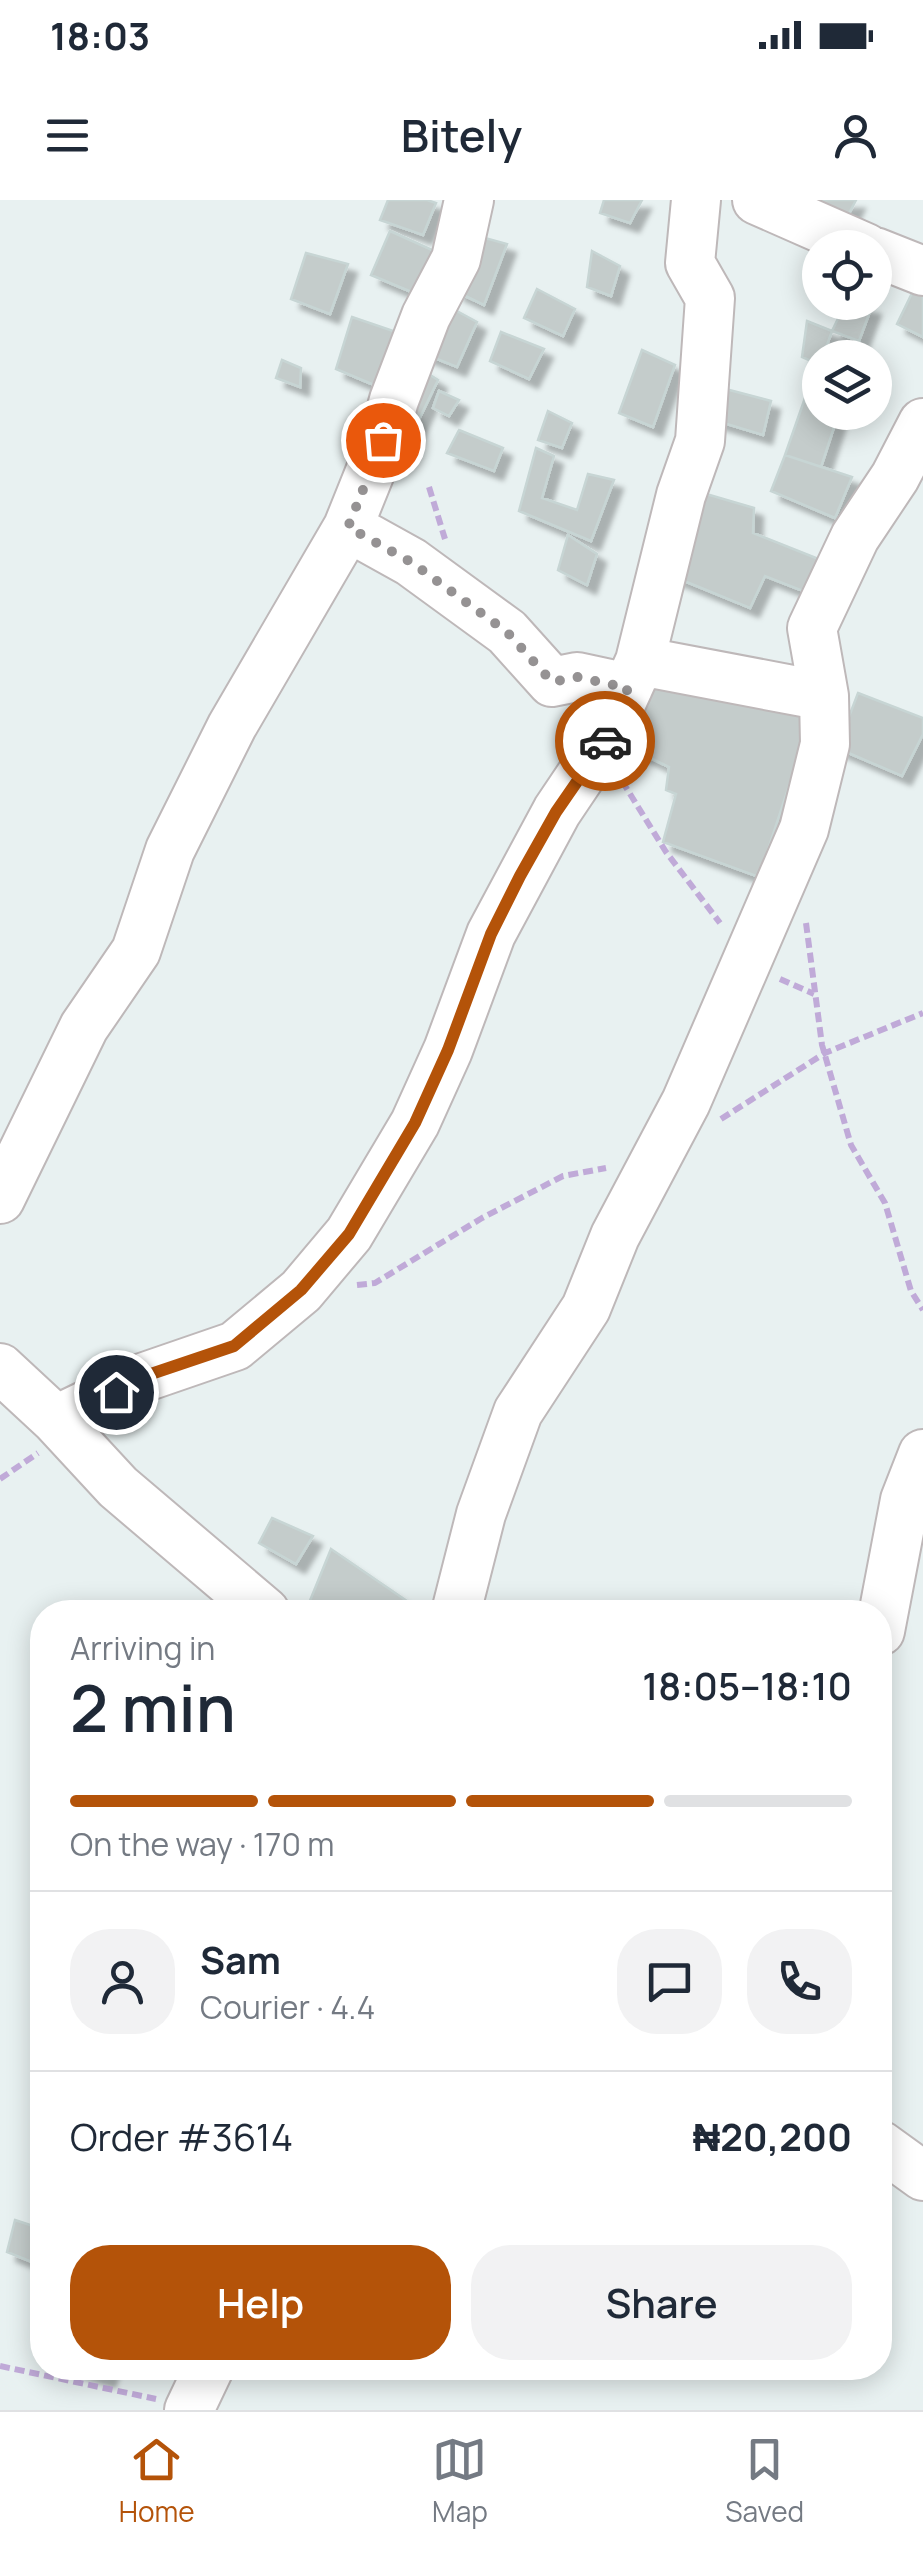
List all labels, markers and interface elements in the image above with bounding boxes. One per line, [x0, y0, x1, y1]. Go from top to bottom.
text: 18:03 [50, 9, 150, 61]
text: Bitely [401, 104, 522, 166]
icon: menu [40, 108, 95, 163]
icon: person [828, 108, 883, 163]
map controls [802, 230, 892, 430]
button: locate [802, 230, 892, 320]
button: layers [802, 340, 892, 430]
pin [341, 398, 426, 483]
icon: bag [356, 413, 411, 468]
courier [555, 691, 655, 791]
icon: car [578, 714, 633, 769]
pin [74, 1350, 159, 1435]
icon: home [89, 1365, 144, 1420]
text: Arriving in [70, 1626, 215, 1670]
text: 18:05–18:10 [642, 1659, 852, 1711]
text: 2 min [70, 1663, 236, 1752]
text: On the way · 170 m [70, 1822, 334, 1866]
button: person [70, 1929, 175, 2034]
button: chat [617, 1929, 722, 2034]
button: phone [747, 1929, 852, 2034]
text: Sam [200, 1933, 281, 1985]
text: Courier · 4.4 [200, 1985, 375, 2029]
text: Order #3614 [70, 2110, 293, 2162]
text: ₦20,200 [693, 2110, 852, 2162]
button: Help [70, 2245, 451, 2360]
button: Share [471, 2245, 852, 2360]
tab: Home [119, 2432, 195, 2530]
tab: Map [432, 2432, 488, 2530]
tab: Saved [725, 2432, 804, 2530]

